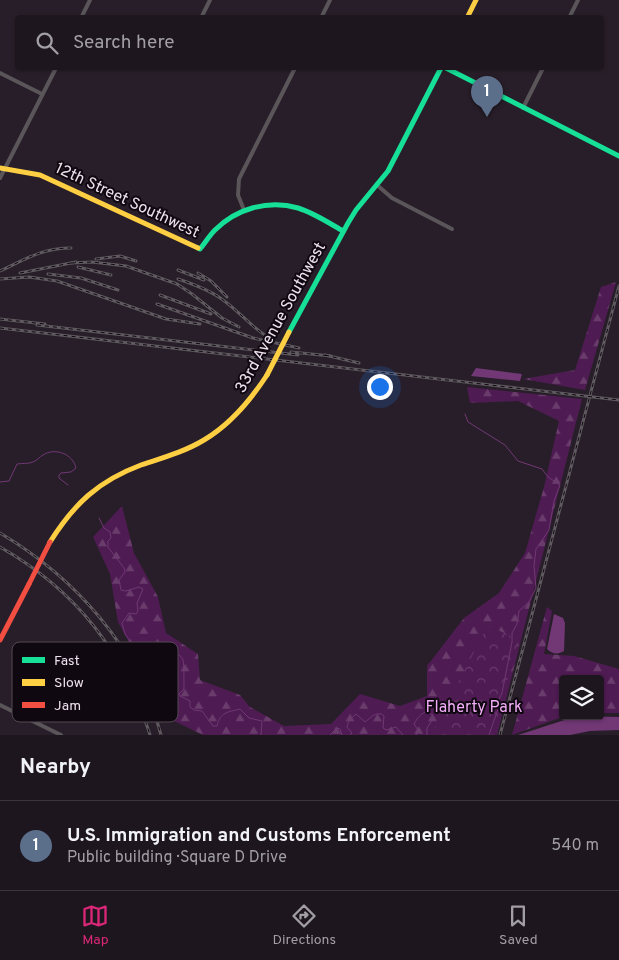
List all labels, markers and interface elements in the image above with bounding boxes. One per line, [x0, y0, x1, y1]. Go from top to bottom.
search box [15, 15, 604, 70]
icon: search [33, 29, 61, 57]
text: Search here [73, 31, 175, 55]
pin: 1 [471, 76, 503, 117]
street label: 12th Street Southwest [52, 159, 202, 243]
street label: 33rd Avenue Southwest [231, 239, 331, 397]
your location [367, 374, 393, 400]
legend [12, 642, 178, 722]
text: Fast [54, 653, 80, 670]
text: Slow [54, 675, 84, 692]
map controls [559, 675, 604, 720]
button: layers [559, 675, 604, 720]
text: Jam [54, 698, 81, 715]
park label: Flaherty Park [425, 698, 523, 718]
text: Nearby [20, 754, 91, 781]
text: U.S. Immigration and Customs Enforcement [67, 824, 451, 848]
text: 1 [33, 836, 39, 856]
text: 540 m [551, 836, 599, 856]
text: Public building · Square D Drive [67, 848, 287, 868]
tab: Map [81, 902, 109, 949]
tab: Directions [272, 902, 336, 949]
tab: Saved [499, 902, 538, 949]

